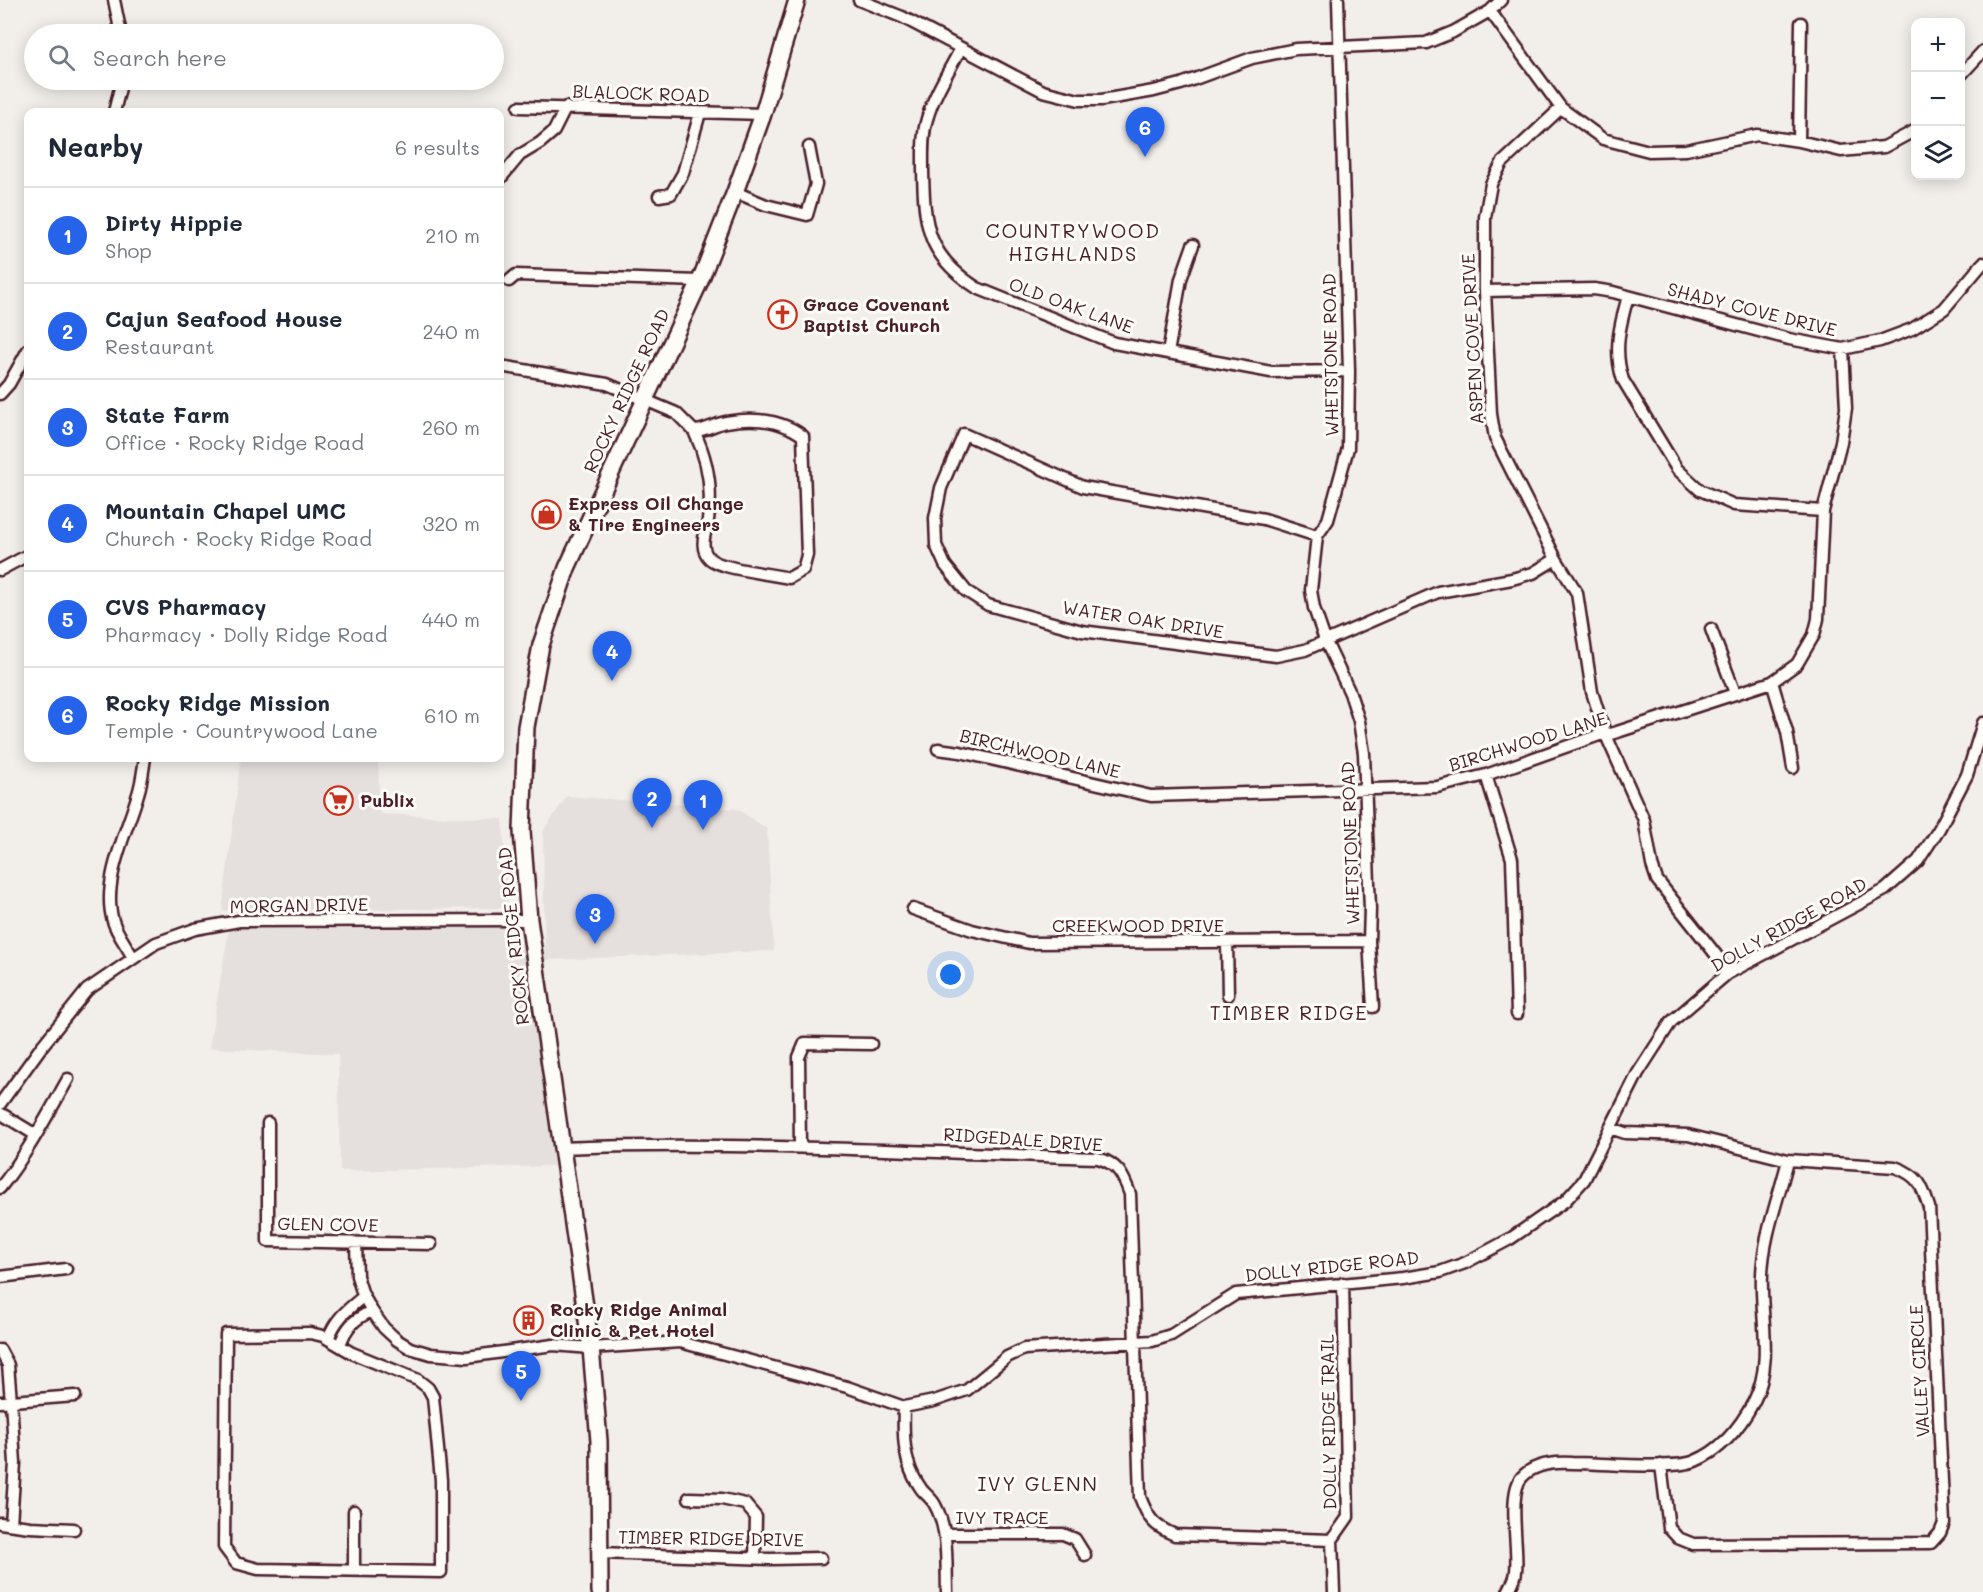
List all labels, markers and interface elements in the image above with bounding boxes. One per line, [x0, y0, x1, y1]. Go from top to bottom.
map controls [1911, 18, 1965, 180]
button: + [1911, 18, 1965, 72]
search box [24, 24, 504, 90]
icon: search [45, 41, 78, 74]
text: Search here [93, 43, 227, 72]
button: − [1911, 72, 1965, 126]
street label: BLALOCK ROAD [572, 79, 710, 107]
pin: 6 [1126, 108, 1164, 157]
button: layers [1911, 126, 1965, 180]
text: Nearby [48, 130, 143, 164]
text: 6 results [395, 134, 480, 160]
text: Dirty Hippie [105, 208, 243, 237]
district label: COUNTRYWOOD HIGHLANDS [986, 217, 1160, 266]
text: 1 [63, 222, 72, 248]
text: 210 m [425, 222, 480, 248]
text: Shop [105, 237, 152, 263]
street label: ASPEN COVE DRIVE [1456, 253, 1488, 425]
street label: OLD OAK LANE [1006, 271, 1137, 339]
street label: WHETSTONE ROAD [1317, 273, 1343, 437]
street label: SHADY COVE DRIVE [1665, 276, 1839, 342]
place label: Grace Covenant Baptist Church [803, 292, 950, 337]
church icon: Grace Covenant Baptist Church [766, 299, 798, 331]
text: Cajun Seafood House [105, 304, 342, 333]
street label: ROCKY RIDGE ROAD [577, 304, 675, 477]
text: 2 [62, 318, 73, 344]
text: 240 m [422, 318, 480, 344]
text: Restaurant [105, 333, 215, 359]
text: State Farm [105, 400, 229, 429]
text: 3 [62, 414, 74, 440]
text: 260 m [422, 414, 480, 440]
text: Office · Rocky Ridge Road [105, 429, 364, 455]
place label: Express Oil Change & Tire Engineers [568, 491, 744, 536]
text: Mountain Chapel UMC [105, 496, 346, 525]
shop icon: Express Oil Change & Tire Engineers [531, 498, 563, 530]
text: 4 [61, 510, 74, 536]
text: 320 m [422, 510, 480, 536]
text: Church · Rocky Ridge Road [105, 525, 372, 551]
text: CVS Pharmacy [105, 592, 266, 621]
street label: WATER OAK DRIVE [1061, 594, 1226, 644]
text: 5 [62, 606, 73, 632]
text: 440 m [422, 606, 480, 632]
text: Pharmacy · Dolly Ridge Road [105, 621, 387, 647]
pin: 4 [592, 632, 632, 681]
text: Rocky Ridge Mission [105, 688, 330, 717]
text: 6 [61, 702, 74, 728]
text: 610 m [424, 702, 480, 728]
street label: BIRCHWOOD LANE [1446, 706, 1610, 777]
text: Temple · Countrywood Lane [105, 717, 378, 743]
street label: BIRCHWOOD LANE [958, 723, 1123, 783]
street label: WHETSTONE ROAD [1335, 761, 1365, 925]
pin: 2 [632, 778, 672, 828]
pin: 1 [684, 780, 722, 830]
supermarket icon: Publix [323, 785, 355, 817]
place label: Publix [360, 788, 414, 812]
street label: ROCKY RIDGE ROAD [492, 846, 534, 1026]
street label: DOLLY RIDGE ROAD [1706, 871, 1871, 977]
street label: MORGAN DRIVE [229, 892, 369, 918]
pin: 3 [576, 894, 614, 944]
street label: CREEKWOOD DRIVE [1052, 913, 1224, 937]
your location [936, 960, 965, 989]
district label: TIMBER RIDGE [1210, 999, 1368, 1025]
street label: RIDGEDALE DRIVE [943, 1121, 1103, 1157]
street label: GLEN COVE [277, 1211, 379, 1237]
street label: DOLLY RIDGE ROAD [1244, 1245, 1420, 1287]
place label: Rocky Ridge Animal Clinic & Pet Hotel [550, 1297, 727, 1342]
building icon: Rocky Ridge Animal Clinic & Pet Hotel [513, 1304, 545, 1336]
street label: VALLEY CIRCLE [1904, 1304, 1934, 1438]
street label: DOLLY RIDGE TRAIL [1314, 1333, 1342, 1510]
pin: 5 [502, 1352, 540, 1401]
district label: IVY GLENN [978, 1470, 1098, 1496]
street label: IVY TRACE [955, 1505, 1049, 1529]
street label: TIMBER RIDGE DRIVE [618, 1524, 804, 1552]

